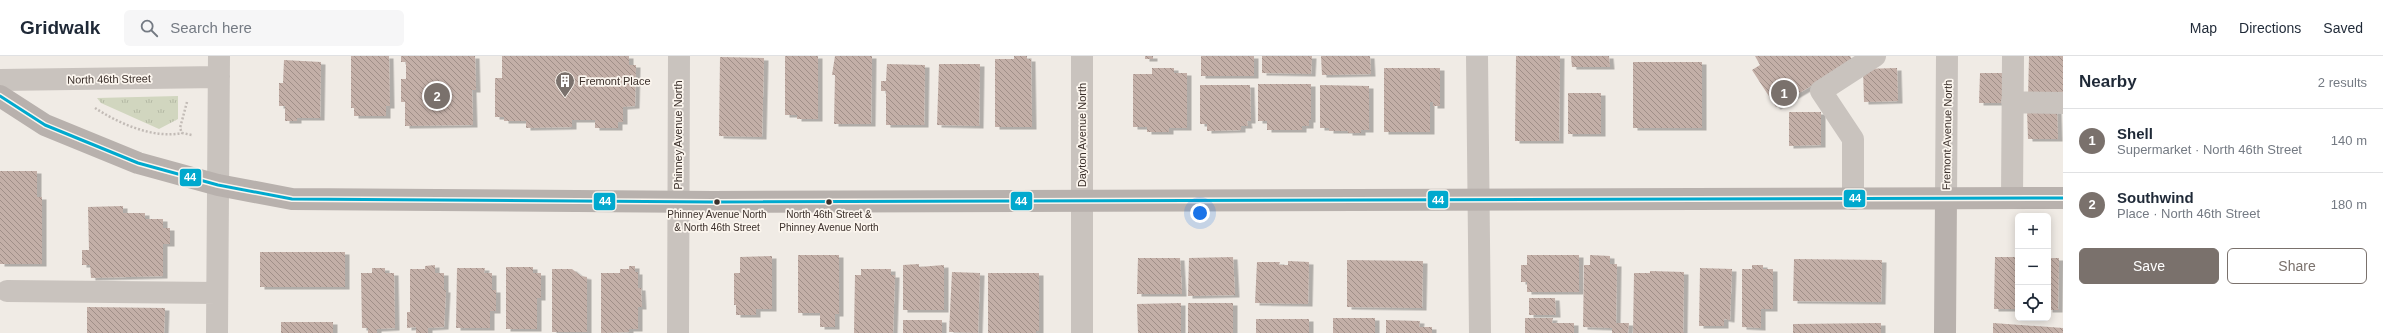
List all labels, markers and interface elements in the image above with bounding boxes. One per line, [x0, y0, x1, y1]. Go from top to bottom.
search box [124, 10, 404, 46]
text: Gridwalk [20, 17, 100, 38]
icon: search [138, 17, 160, 39]
text: Search here [170, 19, 252, 36]
text: Map [2190, 20, 2217, 36]
text: Directions [2239, 20, 2301, 36]
text: Saved [2323, 20, 2363, 36]
building icon: Fremont Place [554, 70, 576, 98]
street label: North 46th Street [67, 72, 151, 86]
text: Nearby [2079, 72, 2137, 91]
place label: Fremont Place [579, 75, 651, 87]
text: 2 results [2318, 75, 2367, 90]
pin: 1 [1771, 78, 1797, 108]
street label: Phinney Avenue North [672, 80, 684, 190]
street label: Fremont Avenue North [1940, 80, 1954, 190]
pin: 2 [424, 81, 450, 111]
street label: Dayton Avenue North [1076, 83, 1088, 187]
text: Shell [2117, 125, 2153, 142]
text: 1 [2088, 133, 2096, 148]
text: 140 m [2331, 133, 2367, 148]
text: Supermarket · North 46th Street [2117, 142, 2302, 157]
line badge: 44 [179, 168, 202, 187]
text: 44 [184, 171, 197, 183]
line badge: 44 [1843, 189, 1866, 208]
text: Southwind [2117, 189, 2194, 206]
line badge: 44 [1427, 190, 1449, 209]
line badge: 44 [1010, 191, 1033, 211]
line badge: 44 [593, 192, 616, 211]
text: 44 [1849, 192, 1862, 204]
text: 44 [1432, 194, 1445, 206]
text: 44 [599, 195, 612, 207]
text: 44 [1015, 195, 1028, 207]
marker: Phinney Avenue North & North 46th Street [712, 197, 722, 207]
marker: North 46th Street & Phinney Avenue North [824, 197, 834, 207]
text: 2 [2088, 197, 2096, 212]
text: 180 m [2331, 197, 2367, 212]
your location [1190, 203, 1210, 223]
text: Place · North 46th Street [2117, 206, 2260, 221]
place label: Phinney Avenue North & North 46th Street [667, 209, 767, 233]
place label: North 46th Street & Phinney Avenue North [779, 209, 879, 233]
map controls [2015, 213, 2051, 321]
button: + [2015, 213, 2051, 249]
button: Save [2079, 248, 2219, 284]
button: Share [2227, 248, 2367, 284]
button: − [2015, 249, 2051, 285]
button: locate [2015, 285, 2051, 321]

